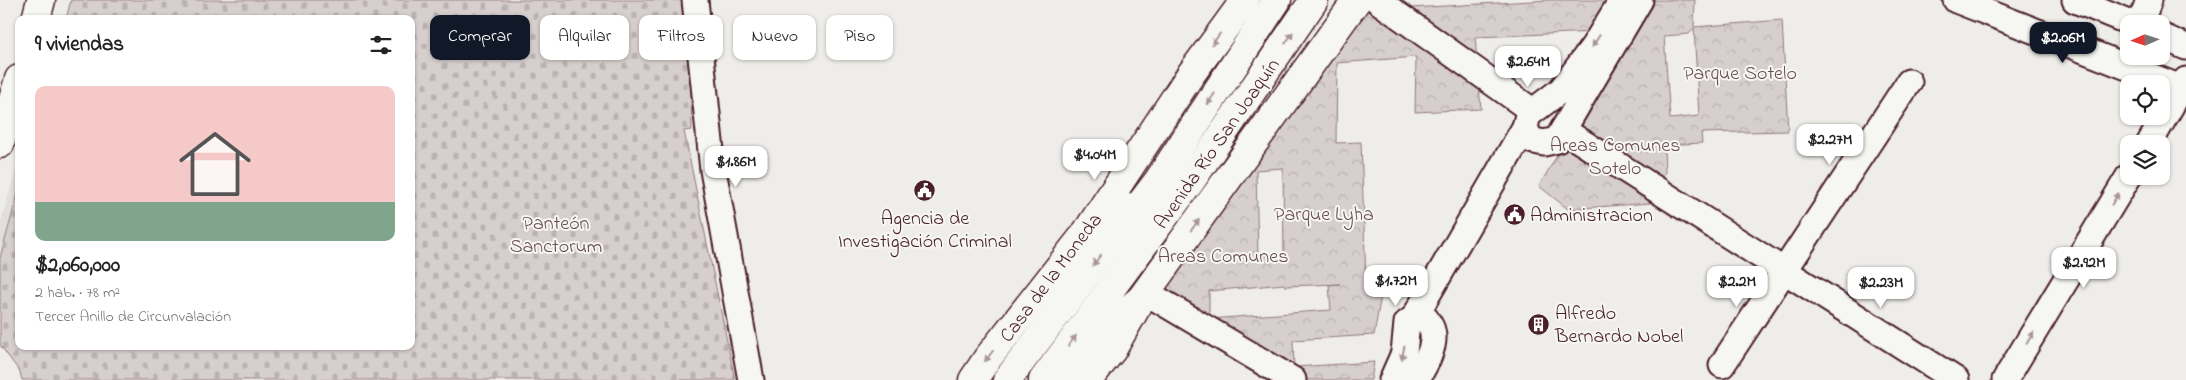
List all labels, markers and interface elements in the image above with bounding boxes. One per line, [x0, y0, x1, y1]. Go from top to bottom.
chip: Comprar [430, 15, 530, 60]
chip: Alquilar [540, 15, 629, 60]
chip: Filtros [639, 15, 723, 60]
chip: Nuevo [733, 15, 816, 60]
chip: Piso [826, 15, 893, 60]
north arrow [2120, 15, 2170, 65]
map controls [2120, 15, 2170, 185]
pin: $2.06M [2022, 22, 2104, 64]
text: $2.06M [2041, 26, 2085, 50]
text: 9 viviendas [35, 30, 124, 60]
icon: filters [367, 31, 395, 59]
one-way arrow [1284, 31, 1294, 45]
one-way arrow [1211, 32, 1221, 46]
one-way arrow [1592, 35, 1601, 48]
pin: $2.64M [1487, 46, 1569, 88]
text: $2.64M [1506, 50, 1550, 74]
street label: Avenida Río San Joaquín [1148, 53, 1288, 236]
park label: Parque Sotelo [1683, 60, 1797, 89]
button: locate [2120, 75, 2170, 125]
one-way arrow [1207, 92, 1216, 106]
icon: home [170, 119, 260, 209]
pin: $2.27M [1789, 124, 1871, 166]
text: $2.27M [1807, 128, 1853, 152]
park label: Areas Comunes Sotelo [1550, 132, 1680, 184]
button: layers [2120, 135, 2170, 185]
pin: $4.04M [1054, 138, 1136, 181]
text: $4.04M [1074, 143, 1116, 167]
pin: $1.86M [695, 146, 777, 188]
text: $1.86M [716, 150, 756, 174]
public building icon: Agencia de Investigación Criminal [913, 179, 937, 203]
one-way arrow [2110, 193, 2119, 206]
park label: Parque Lyha [1274, 201, 1374, 230]
public building icon: Administracion [1502, 202, 1526, 226]
place label: Administracion [1530, 202, 1653, 231]
place label: Agencia de Investigación Criminal [838, 205, 1012, 258]
street label: Casa de la Moneda [994, 208, 1110, 349]
park label: Panteón Sanctorum [510, 210, 602, 262]
one-way arrow [1190, 219, 1201, 232]
park label: Areas Comunes [1158, 243, 1288, 272]
pin: $2.92M [2043, 246, 2125, 289]
text: $2,060,000 [35, 251, 120, 281]
text: $2.92M [2062, 251, 2106, 275]
one-way arrow [1092, 253, 1103, 266]
pin: $1.72M [1355, 264, 1437, 307]
pin: $2.2M [1702, 266, 1772, 308]
pin: $2.23M [1840, 266, 1922, 309]
text: $1.72M [1375, 269, 1417, 293]
text: $2.2M [1718, 270, 1756, 294]
text: $2.23M [1858, 271, 1904, 295]
text: 2 hab. · 78 m² [35, 281, 120, 305]
place label: Alfredo Bernardo Nobel [1554, 300, 1683, 352]
text: Tercer Anillo de Circunvalación [35, 305, 231, 329]
building icon: Alfredo Bernardo Nobel [1527, 312, 1551, 336]
one-way arrow [2026, 332, 2035, 345]
one-way arrow [1067, 334, 1077, 348]
one-way arrow [1398, 345, 1406, 361]
one-way arrow [984, 349, 994, 363]

